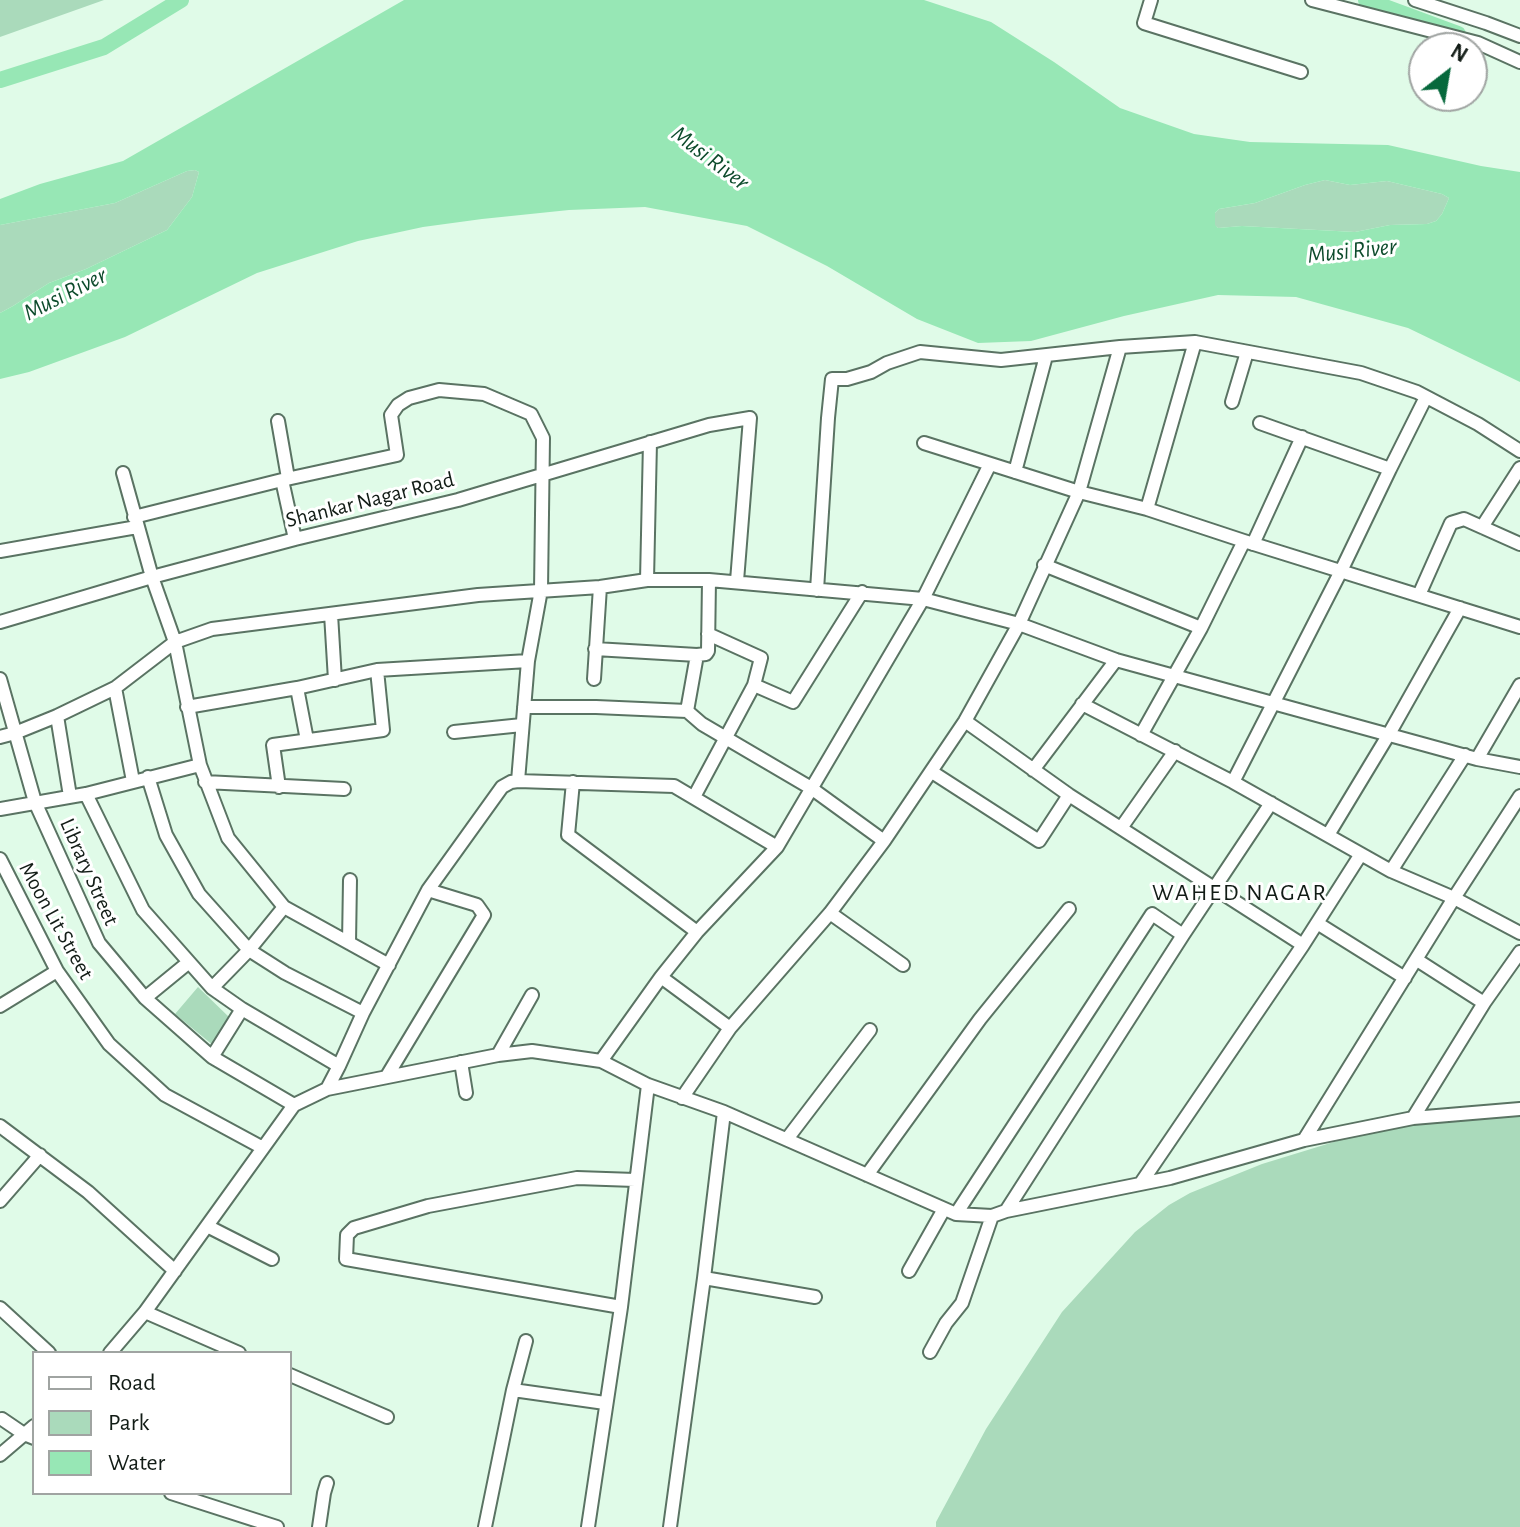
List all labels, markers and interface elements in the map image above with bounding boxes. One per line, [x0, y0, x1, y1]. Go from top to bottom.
north arrow [1408, 32, 1488, 112]
text: N [1447, 40, 1472, 67]
water label: Musi River [666, 120, 754, 196]
water label: Musi River [1306, 232, 1398, 270]
water label: Musi River [19, 261, 111, 327]
street label: Shankar Nagar Road [283, 466, 457, 534]
street label: Library Street [54, 814, 124, 930]
street label: Moon Lit Street [13, 858, 99, 984]
district label: WAHED NAGAR [1152, 879, 1328, 907]
legend [32, 1351, 292, 1495]
text: Road [108, 1371, 156, 1395]
text: Park [108, 1411, 149, 1435]
text: Water [108, 1451, 165, 1475]

